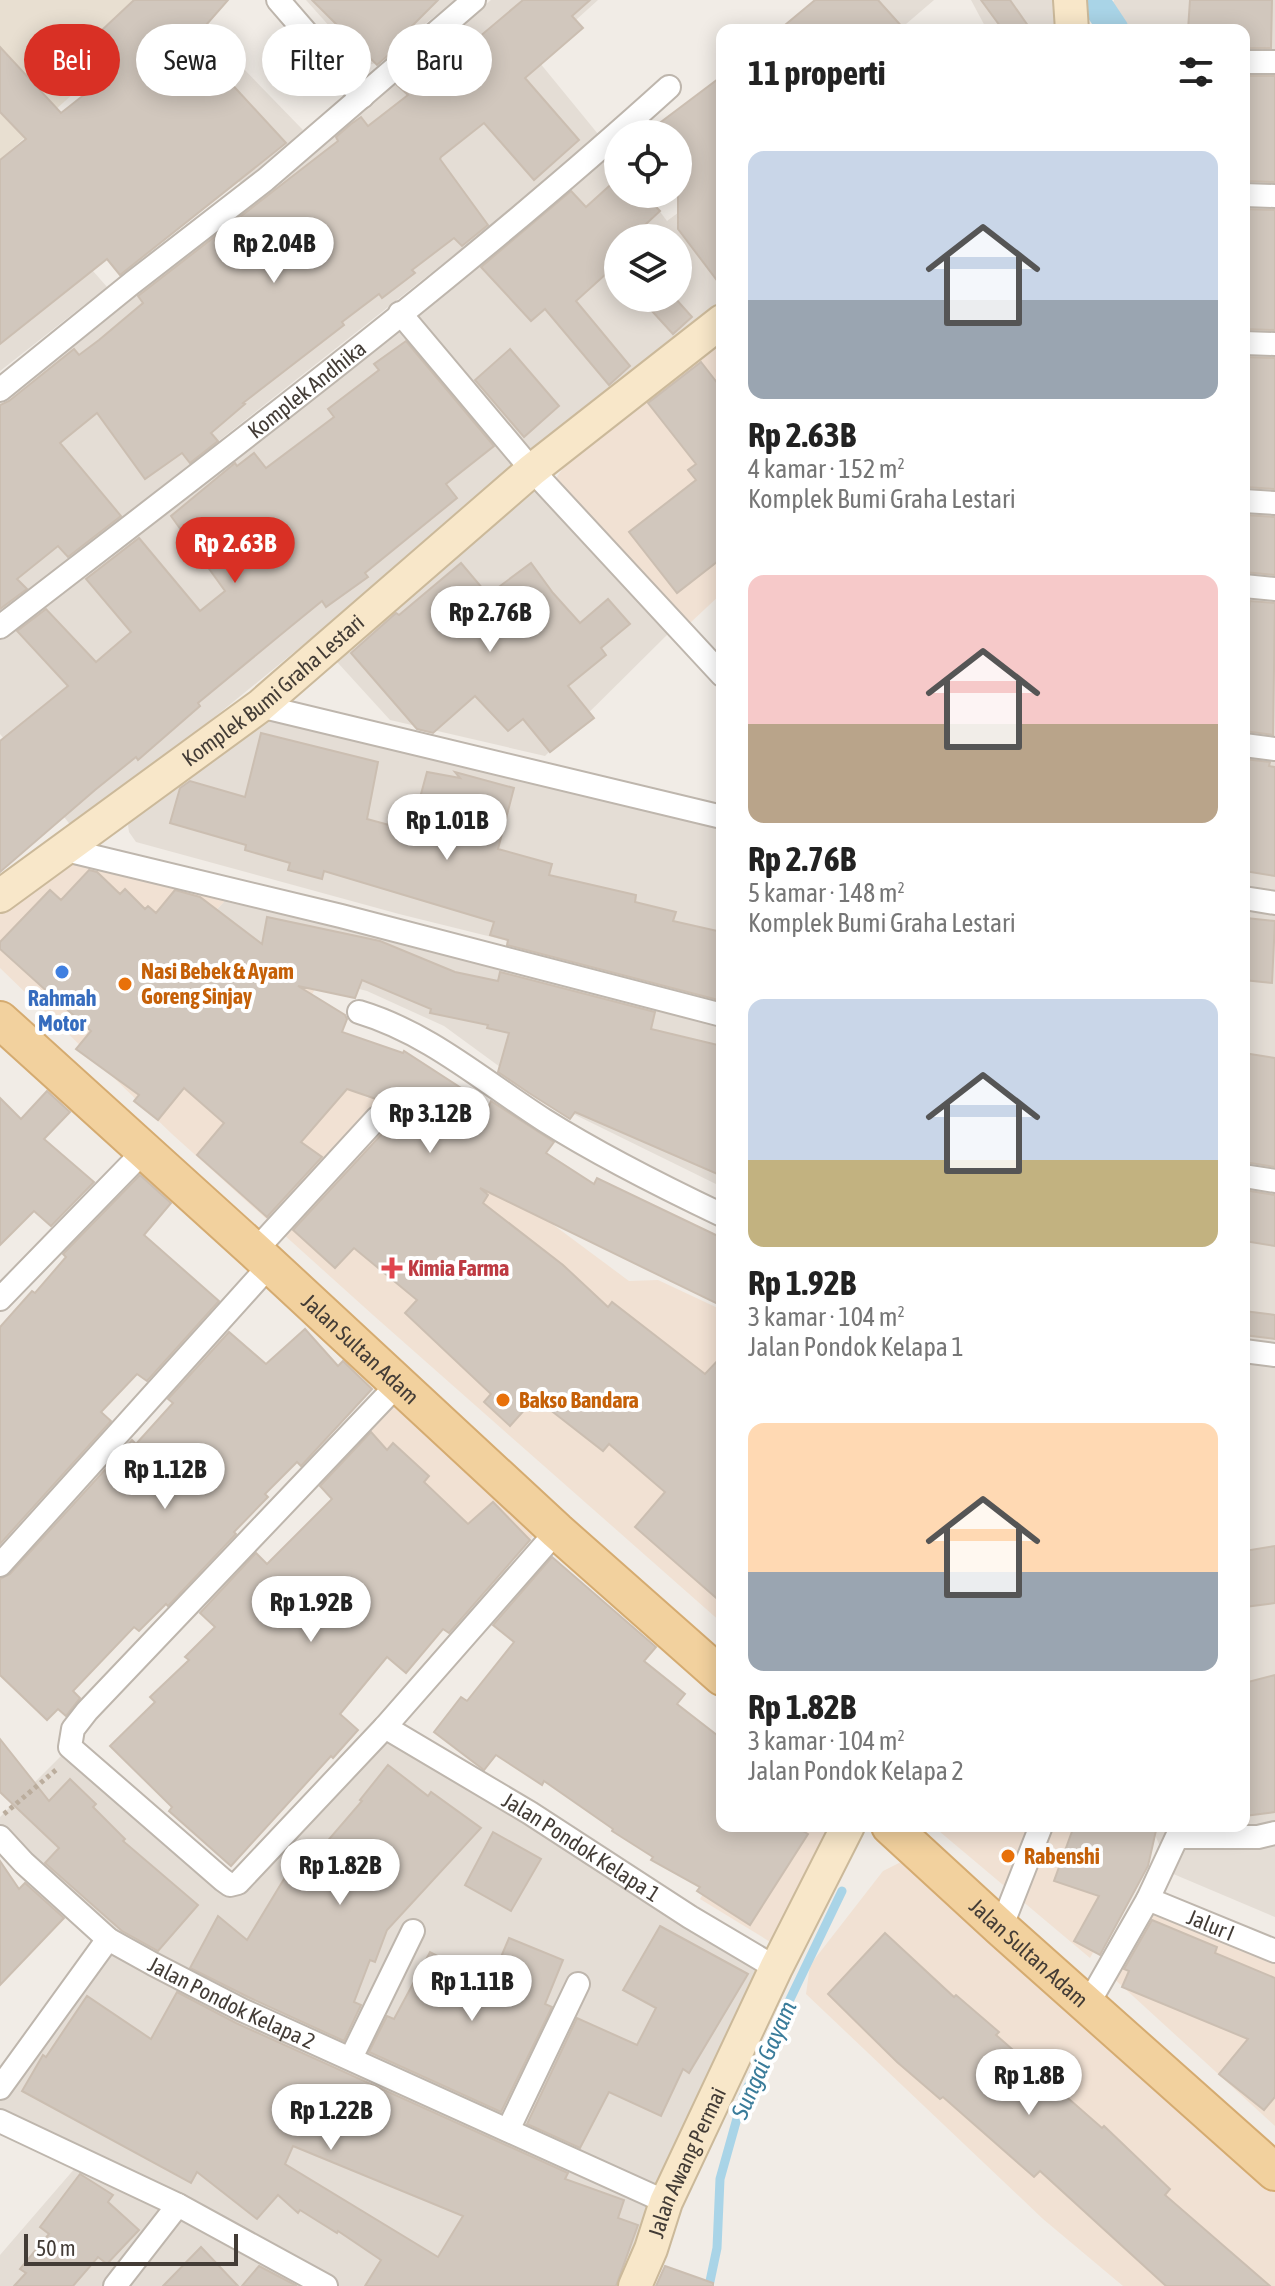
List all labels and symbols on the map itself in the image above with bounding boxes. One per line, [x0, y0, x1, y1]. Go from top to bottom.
pin: Rp 2.04B [191, 217, 357, 285]
street label: Komplek Andhika [242, 335, 371, 444]
pin: Rp 2.63B [152, 517, 318, 585]
pin: Rp 2.76B [407, 586, 573, 654]
street label: Komplek Bumi Graha Lestari [177, 609, 369, 772]
pin: Rp 1.01B [364, 794, 530, 862]
place label: Nasi Bebek & Ayam Goreng Sinjay [141, 958, 294, 1009]
marker: Rahmah Motor [53, 963, 71, 981]
marker: Nasi Bebek & Ayam Goreng Sinjay [116, 975, 134, 993]
place label: Rahmah Motor [28, 985, 96, 1036]
pin: Rp 3.12B [347, 1087, 513, 1155]
place label: Kimia Farma [408, 1255, 509, 1281]
marker: Kimia Farma [383, 1259, 401, 1277]
street label: Jalan Sultan Adam [297, 1288, 425, 1409]
place label: Bakso Bandara [519, 1387, 639, 1413]
marker: Bakso Bandara [494, 1391, 512, 1409]
pin: Rp 1.12B [82, 1443, 248, 1511]
pin: Rp 1.92B [228, 1576, 394, 1644]
street label: Jalan Pondok Kelapa 1 [498, 1787, 665, 1907]
pin: Rp 1.82B [257, 1839, 423, 1907]
place label: Rabenshi [1024, 1843, 1100, 1869]
marker: Rabenshi [999, 1847, 1017, 1865]
street label: Jalan Sultan Adam [964, 1893, 1094, 2012]
street label: Jalur I [1183, 1903, 1238, 1946]
street label: Jalan Pondok Kelapa 2 [144, 1951, 319, 2054]
pin: Rp 1.11B [389, 1955, 555, 2023]
water label: Sungai Gayam [725, 1997, 802, 2124]
pin: Rp 1.8B [955, 2049, 1103, 2117]
street label: Jalan Awang Permai [642, 2083, 731, 2241]
pin: Rp 1.22B [248, 2084, 414, 2152]
scale bar [24, 2230, 238, 2266]

